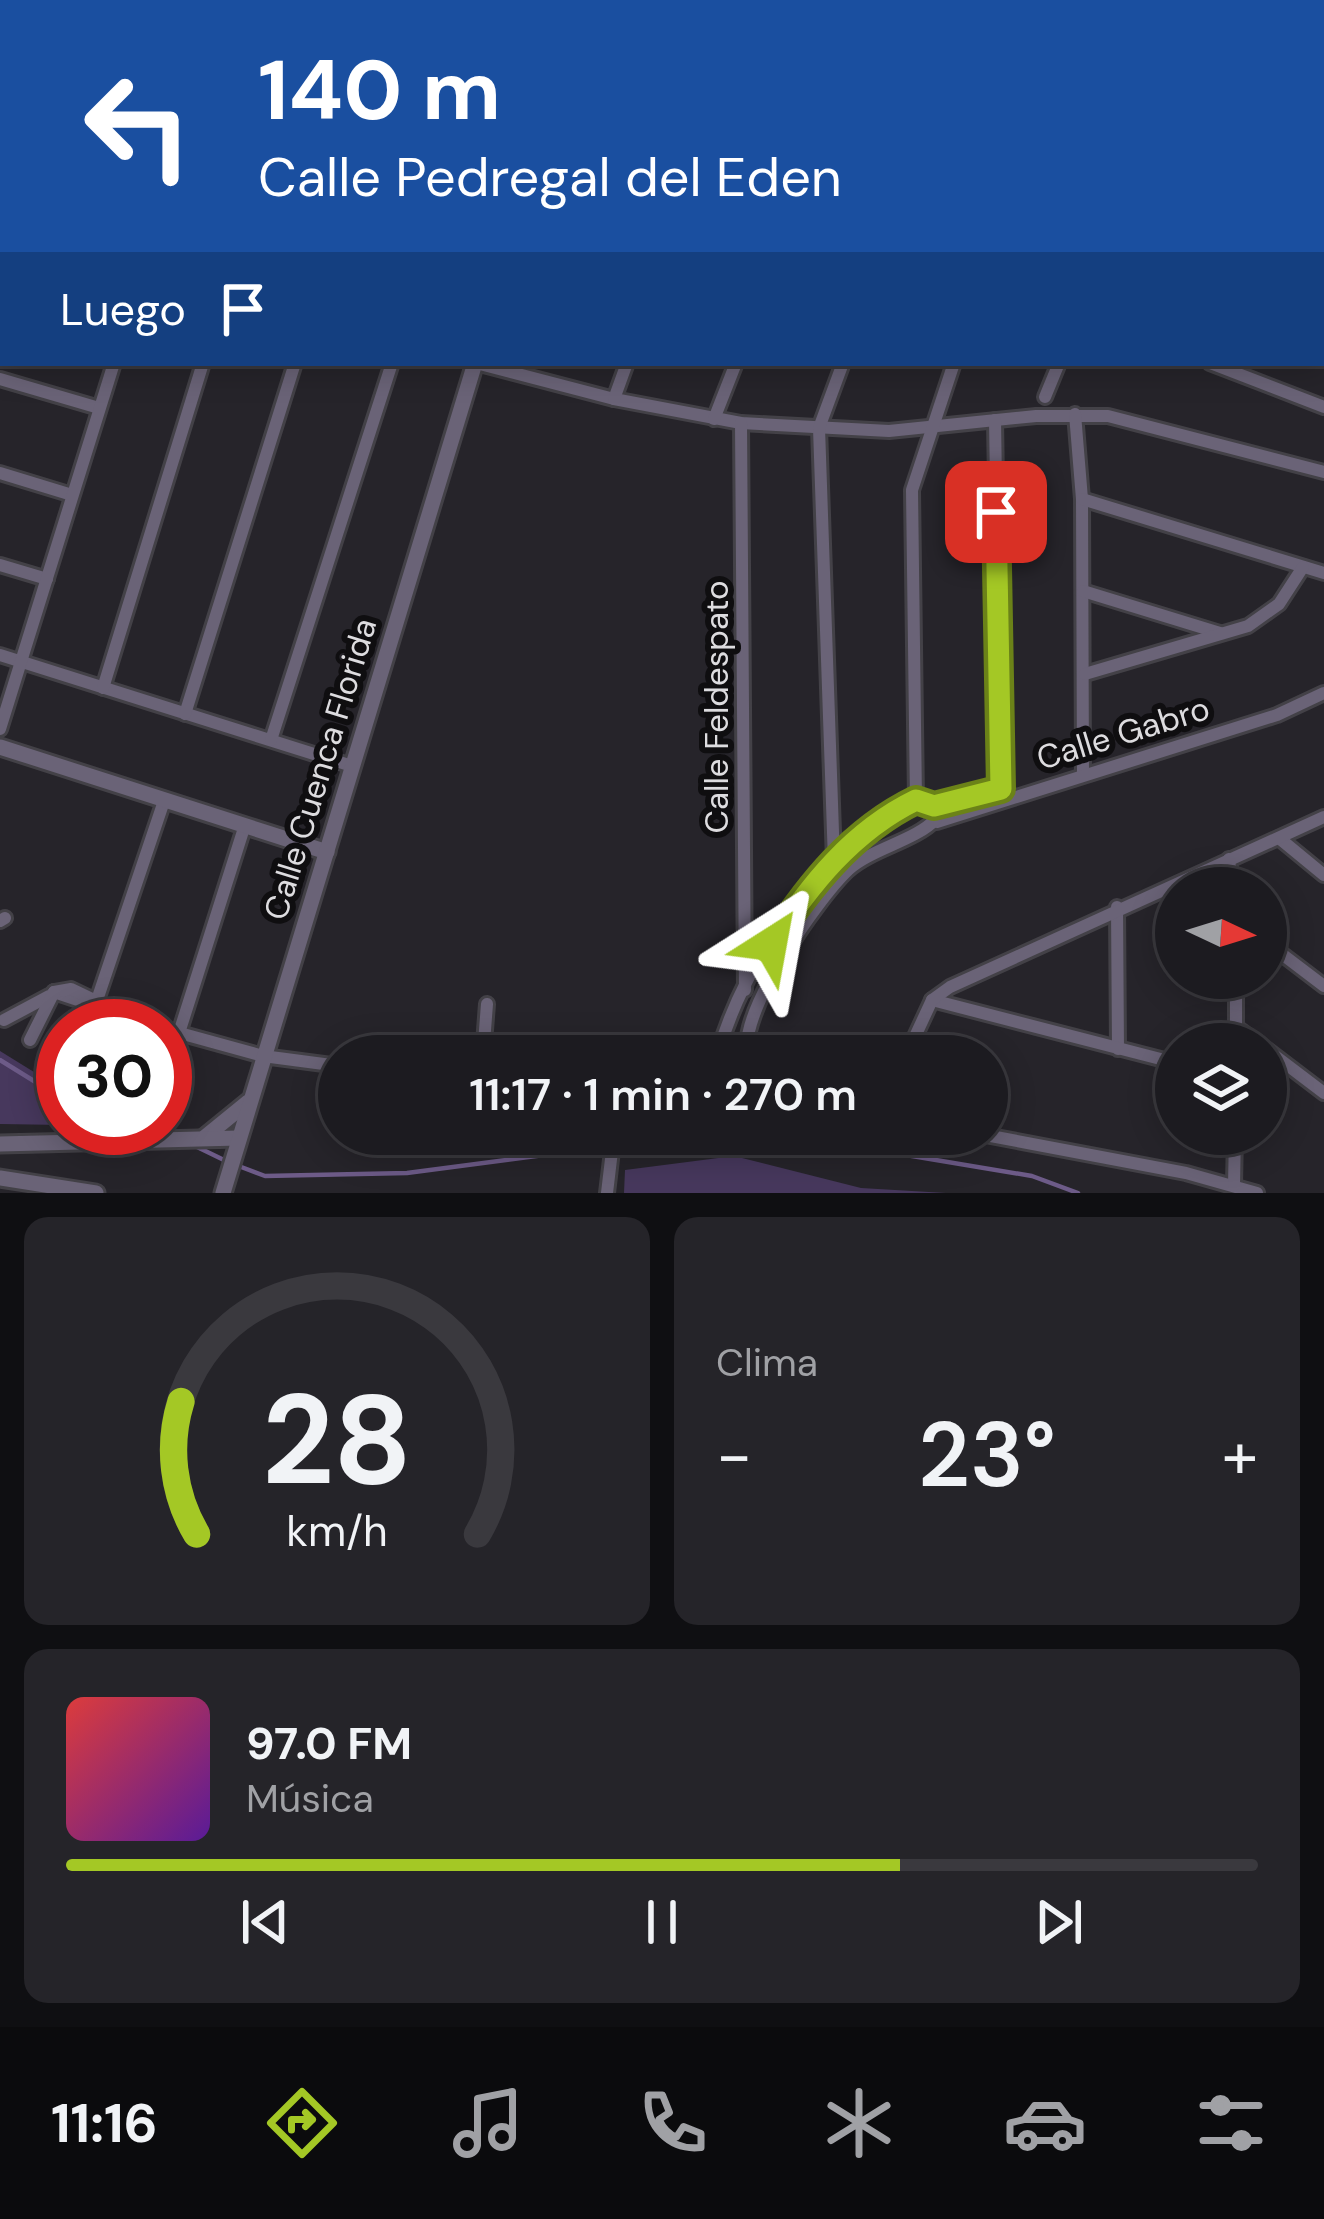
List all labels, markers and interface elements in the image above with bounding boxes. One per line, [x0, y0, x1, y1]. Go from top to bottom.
text: 140 m [258, 36, 501, 145]
icon: left [60, 48, 216, 204]
text: Calle Pedregal del Eden [258, 142, 842, 213]
icon: arrive [210, 276, 276, 342]
text: Luego [60, 280, 186, 339]
pin [945, 461, 1047, 563]
icon: arrive [963, 479, 1029, 545]
street label: Calle Feldespato [695, 580, 738, 834]
street label: Calle Cuenca Florida [254, 613, 386, 925]
street label: Calle Gabro [1031, 686, 1215, 780]
north arrow [1155, 867, 1287, 999]
map controls [1155, 867, 1287, 1155]
position arrow [708, 881, 834, 1007]
speed limit sign: 30 [36, 999, 192, 1155]
button: layers [1155, 1023, 1287, 1155]
text: 11:17 · 1 min · 270 m [469, 1065, 857, 1124]
text: Clima [716, 1337, 818, 1388]
text: 28 [262, 1359, 412, 1522]
text: 23° [918, 1397, 1056, 1514]
text: − [716, 1413, 752, 1498]
text: + [1222, 1413, 1258, 1498]
text: km/h [286, 1503, 388, 1559]
text: 97.0 FM [246, 1714, 412, 1773]
text: Música [246, 1773, 374, 1824]
icon: previous [232, 1889, 298, 1955]
icon: pause [629, 1889, 695, 1955]
icon: next [1026, 1889, 1092, 1955]
icon: directions [260, 2081, 344, 2165]
icon: music [446, 2081, 530, 2165]
icon: phone [631, 2081, 715, 2165]
icon: climate [817, 2081, 901, 2165]
icon: car [1003, 2081, 1087, 2165]
icon: filters [1189, 2081, 1273, 2165]
text: 11:16 [51, 2088, 158, 2159]

